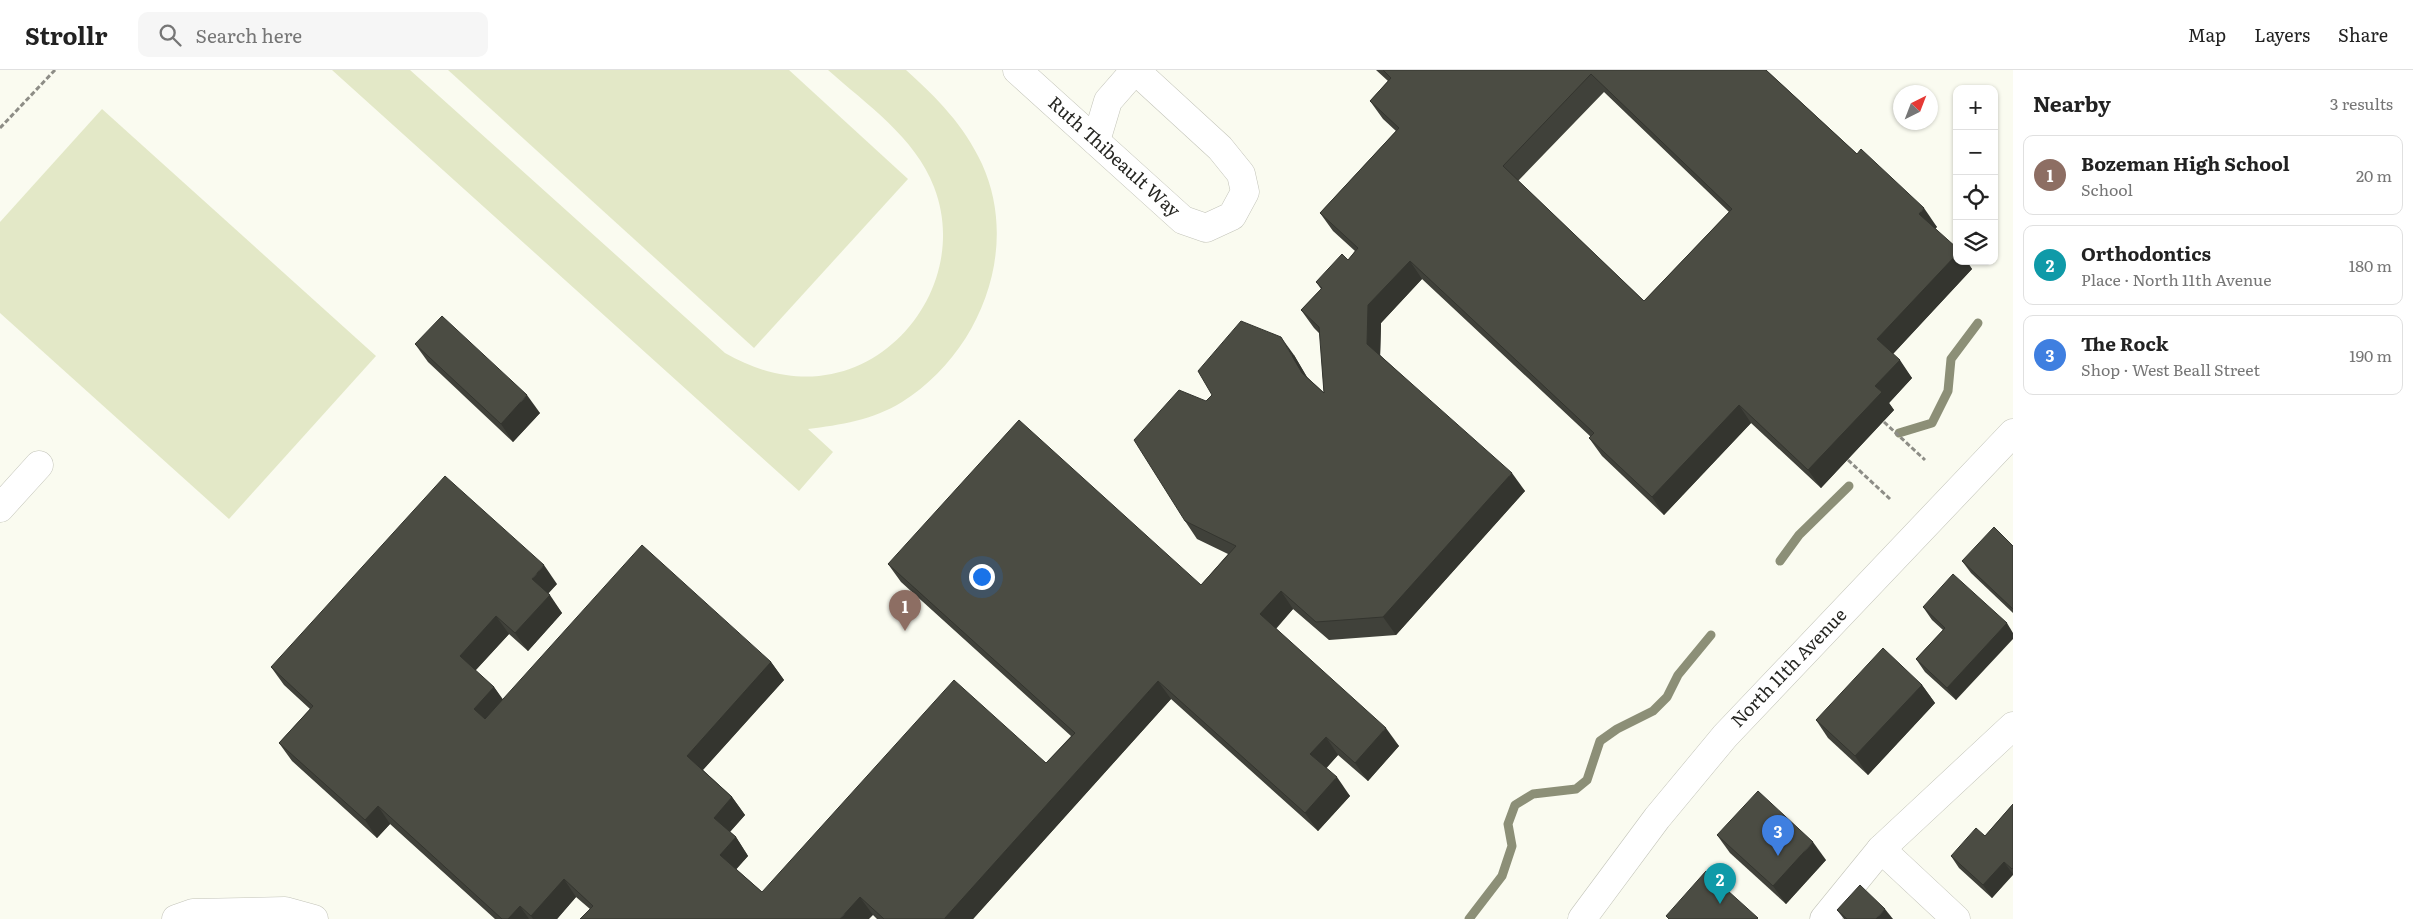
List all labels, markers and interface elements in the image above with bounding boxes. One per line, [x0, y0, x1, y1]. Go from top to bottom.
search box [138, 12, 488, 57]
text: Strollr [25, 17, 108, 52]
icon: search [156, 21, 184, 49]
text: Search here [196, 21, 302, 49]
text: Map [2188, 21, 2226, 48]
text: Layers [2254, 21, 2310, 48]
text: Share [2338, 21, 2388, 48]
north arrow [1893, 85, 1938, 130]
map controls [1953, 85, 1998, 265]
button: + [1953, 85, 1998, 130]
text: Nearby [2033, 87, 2111, 118]
street label: Ruth Thibeault Way [1043, 89, 1188, 223]
text: 3 results [2330, 91, 2393, 115]
button: − [1953, 130, 1998, 175]
text: Bozeman High School [2081, 149, 2290, 177]
text: 1 [2047, 163, 2053, 187]
text: 20 m [2356, 163, 2392, 187]
button: locate [1953, 175, 1998, 220]
text: School [2081, 177, 2133, 201]
button: layers [1953, 220, 1998, 265]
text: Orthodontics [2081, 239, 2211, 267]
text: 2 [2046, 253, 2054, 277]
text: 180 m [2349, 253, 2392, 277]
text: Place · North 11th Avenue [2081, 267, 2272, 291]
text: The Rock [2081, 329, 2168, 357]
text: 3 [2046, 343, 2054, 367]
text: 190 m [2349, 343, 2392, 367]
text: Shop · West Beall Street [2081, 357, 2260, 381]
your location [969, 564, 995, 590]
pin: 1 [889, 590, 921, 631]
street label: North 11th Avenue [1724, 601, 1852, 733]
pin: 3 [1762, 815, 1794, 856]
pin: 2 [1704, 863, 1736, 904]

